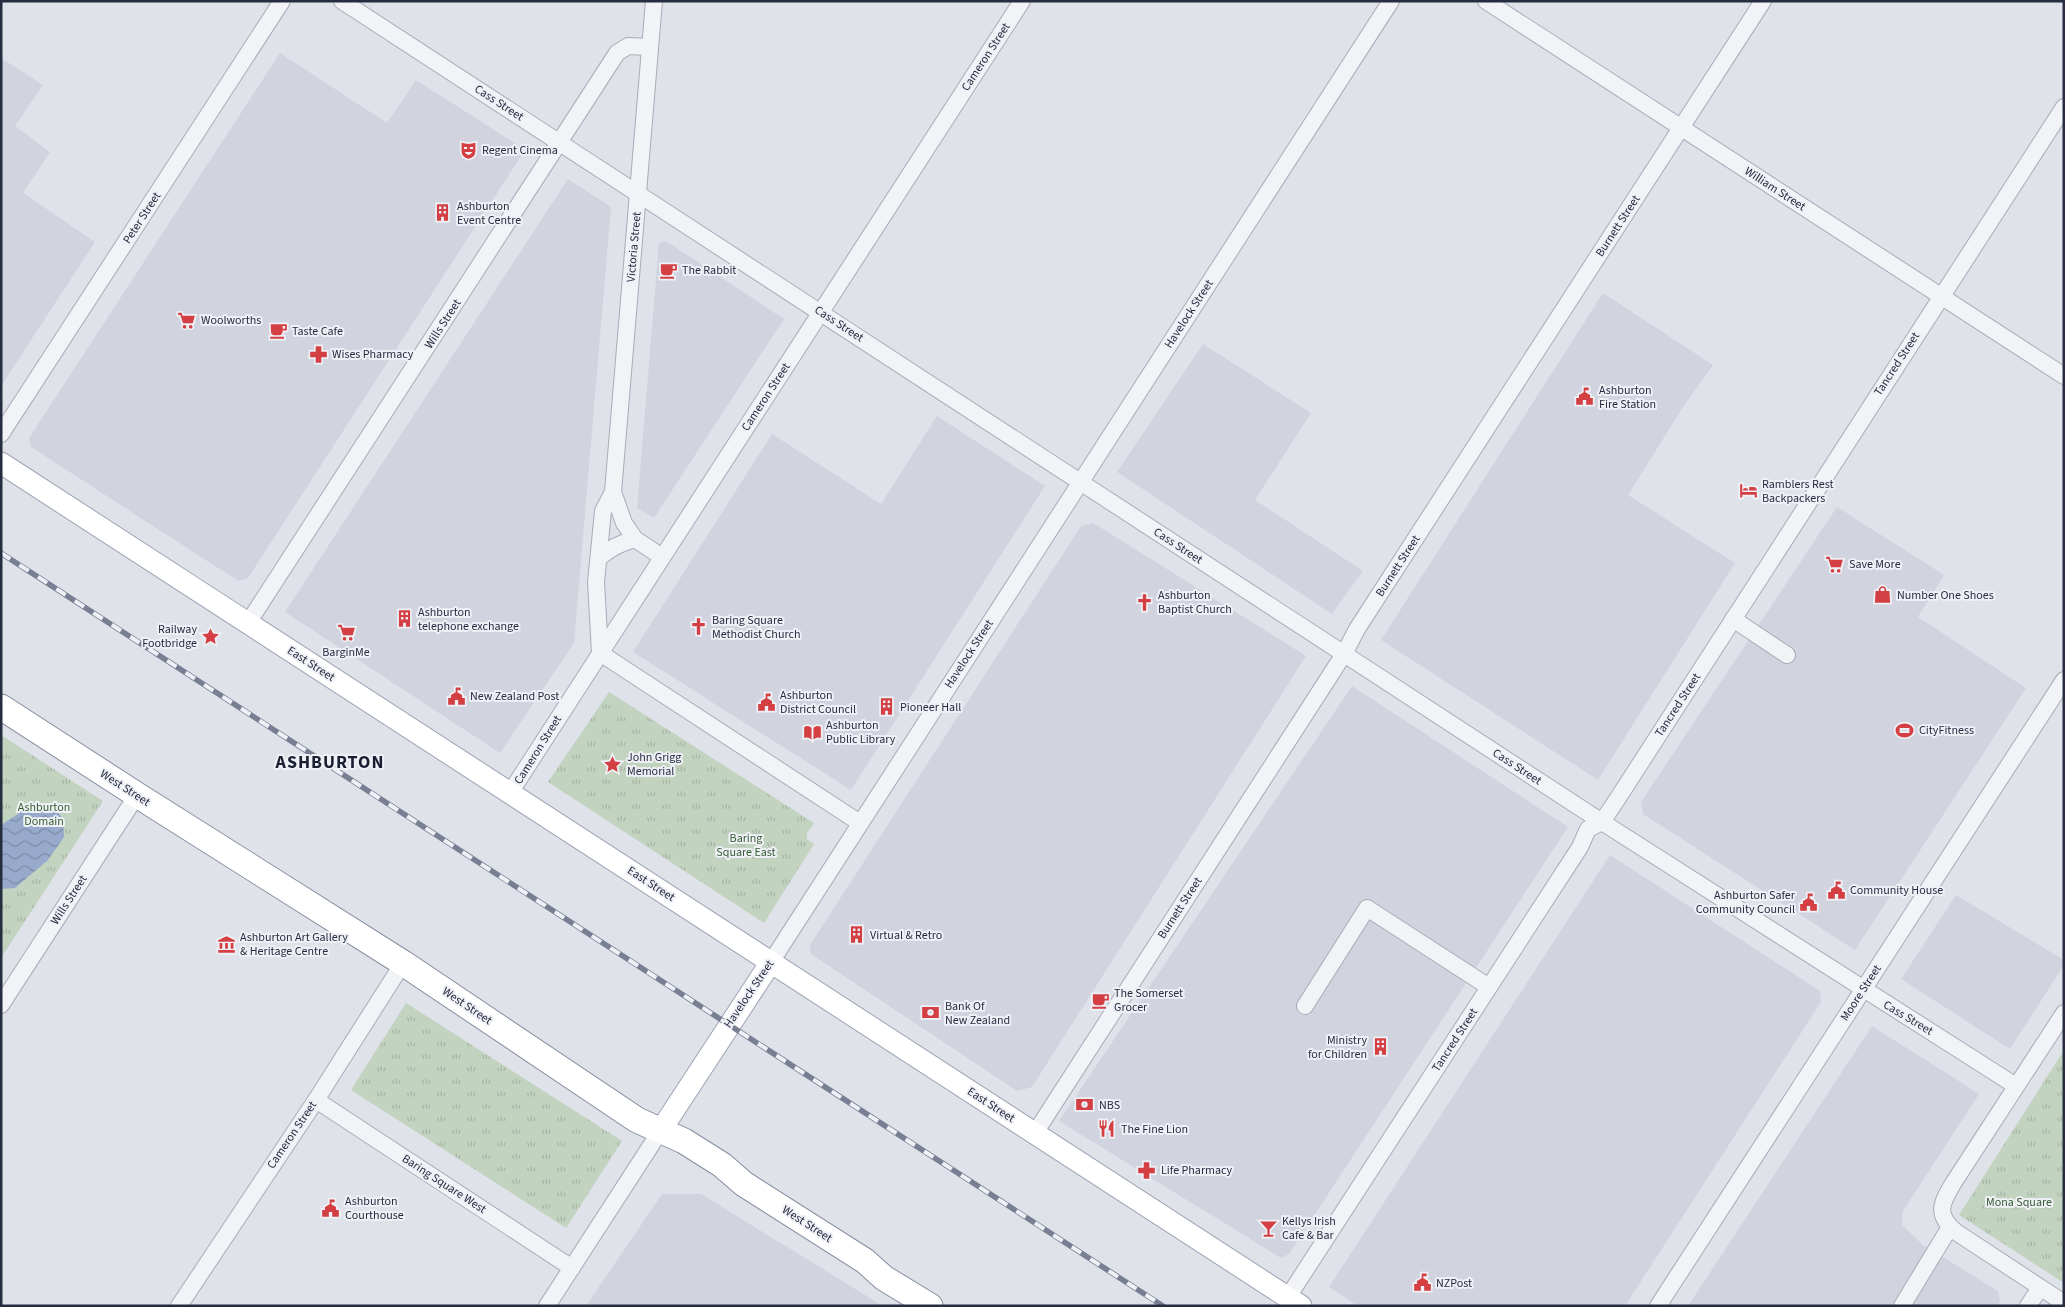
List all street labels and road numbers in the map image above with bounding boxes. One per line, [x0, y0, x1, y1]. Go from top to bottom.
street label: Cameron Street [958, 19, 1014, 95]
street label: Cass Street [471, 81, 527, 125]
street label: William Street [1741, 163, 1809, 215]
street label: Peter Street [119, 189, 165, 247]
street label: Burnett Street [1592, 192, 1644, 260]
street label: Victoria Street [622, 211, 646, 283]
street label: Havelock Street [1160, 276, 1218, 352]
street label: Wills Street [421, 296, 465, 352]
street label: Cass Street [811, 302, 867, 346]
street label: Tancred Street [1870, 329, 1924, 399]
street label: Cameron Street [738, 359, 794, 435]
street label: Cass Street [1150, 524, 1206, 568]
street label: Burnett Street [1372, 532, 1424, 600]
street label: Havelock Street [940, 616, 998, 692]
street label: East Street [284, 642, 338, 686]
street label: Tancred Street [1651, 670, 1705, 740]
street label: Cameron Street [510, 712, 566, 788]
street label: Cass Street [1489, 745, 1545, 789]
street label: West Street [97, 765, 153, 811]
street label: East Street [624, 862, 678, 906]
street label: Wills Street [47, 872, 91, 928]
street label: Burnett Street [1154, 874, 1206, 942]
street label: Havelock Street [720, 957, 778, 1031]
street label: Moore Street [1836, 961, 1886, 1025]
street label: West Street [439, 983, 495, 1029]
street label: Cass Street [1880, 996, 1936, 1040]
street label: Tancred Street [1428, 1005, 1482, 1075]
street label: East Street [964, 1083, 1018, 1127]
street label: Cameron Street [263, 1098, 321, 1172]
street label: Baring Square West [398, 1150, 490, 1218]
street label: West Street [779, 1201, 835, 1247]

